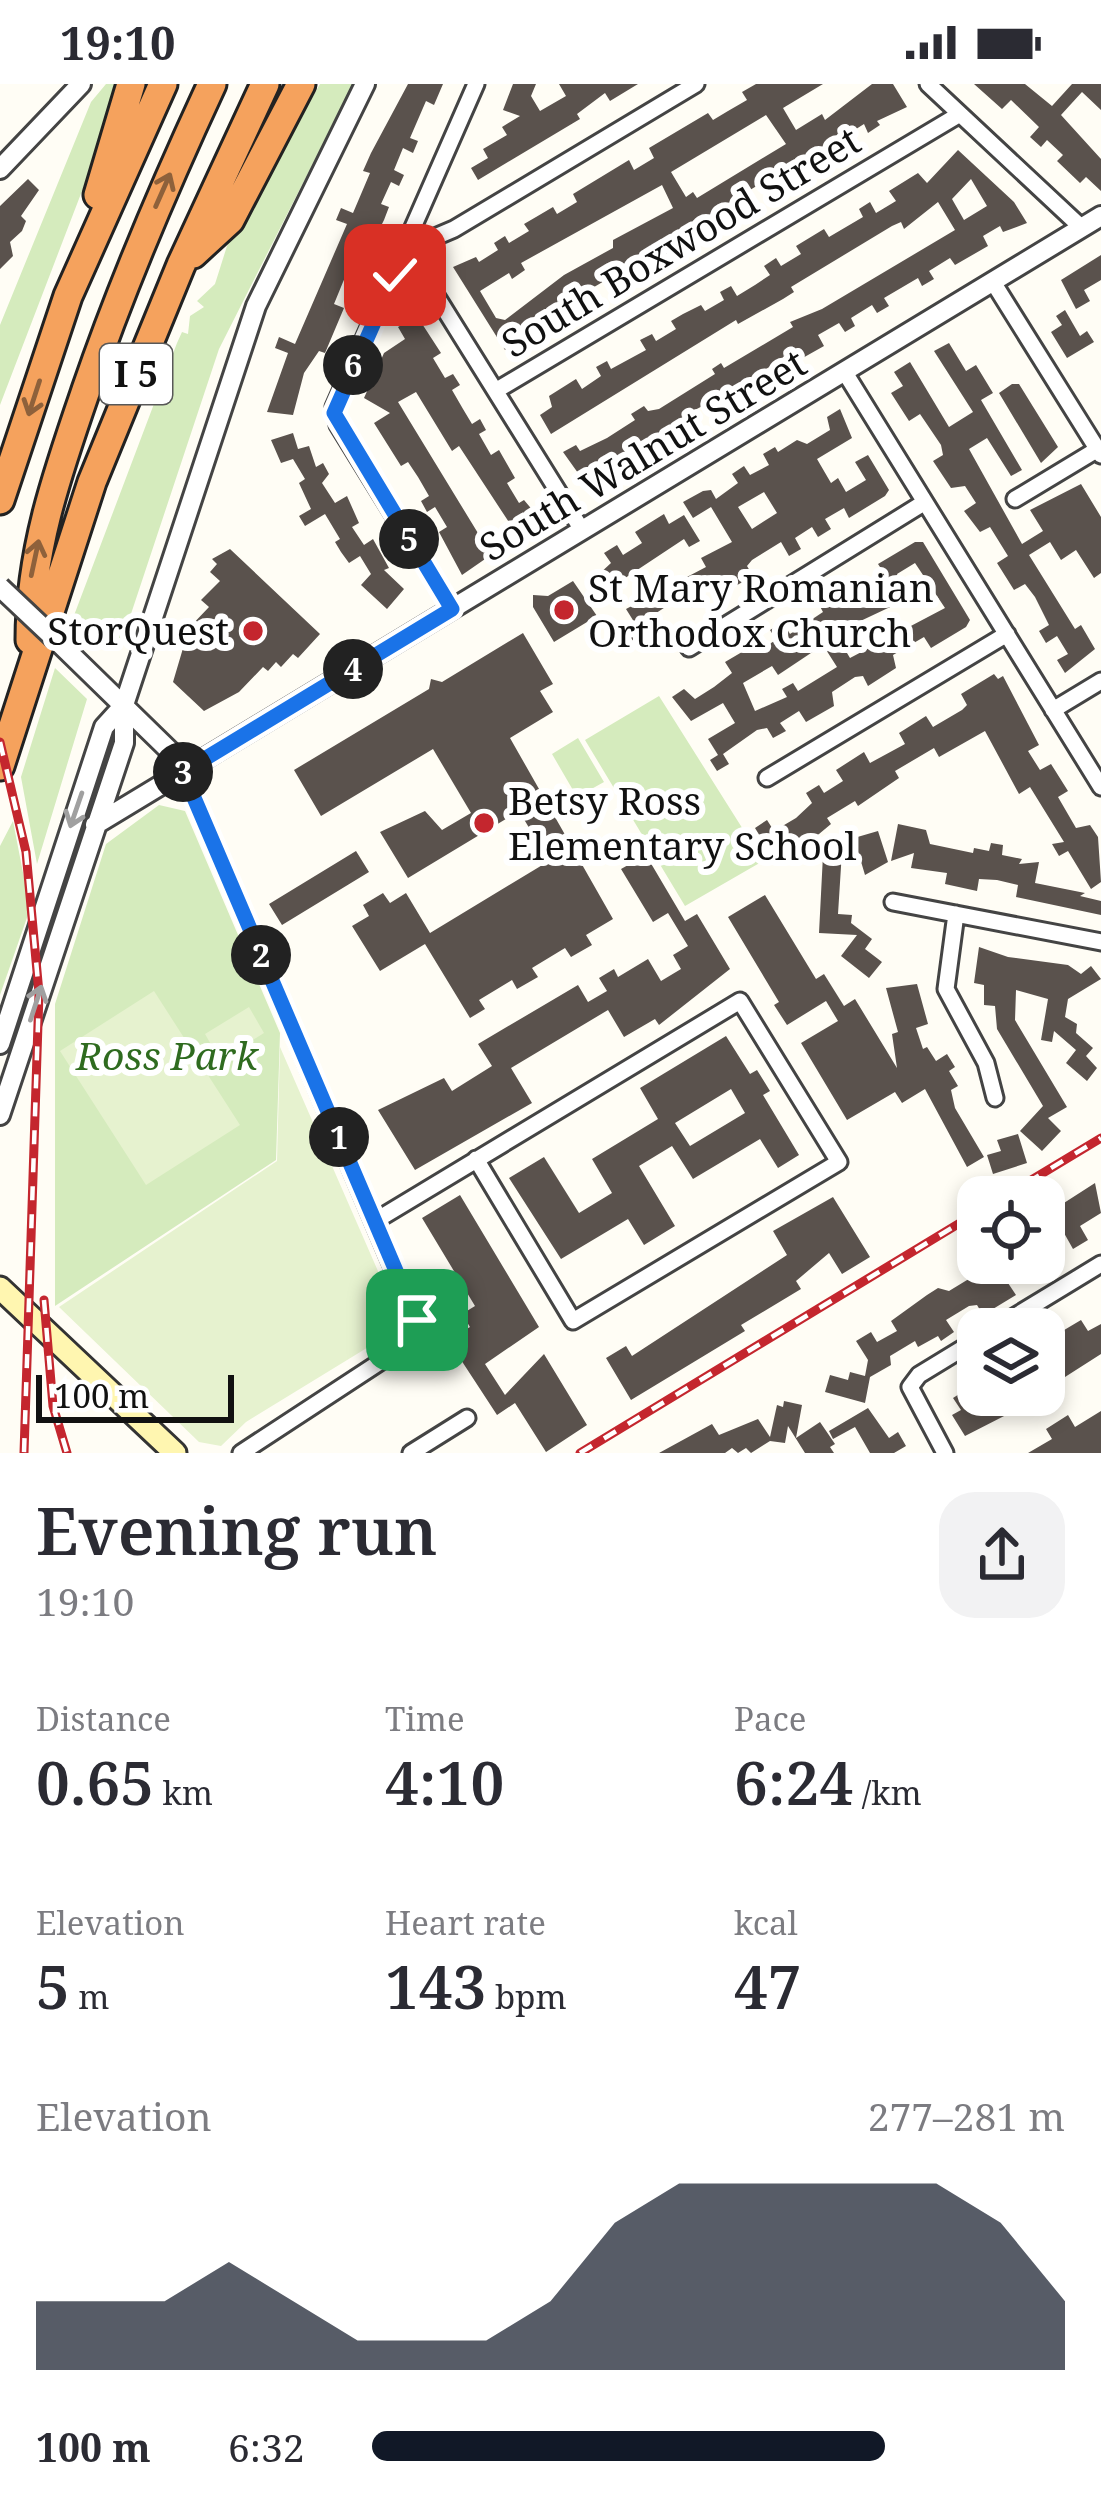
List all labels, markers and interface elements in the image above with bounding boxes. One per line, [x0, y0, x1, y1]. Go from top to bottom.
text: 19:10 [60, 12, 175, 73]
street label: South Boxwood Street [491, 113, 869, 369]
one-way arrow [153, 173, 175, 209]
pin [344, 224, 446, 326]
icon: check [362, 242, 428, 308]
pin: 6 [323, 335, 383, 395]
street label: South Walnut Street [469, 335, 815, 572]
text: 6 [344, 342, 362, 387]
road number: I 5 [100, 344, 172, 404]
one-way arrow [21, 378, 43, 416]
pin: 5 [379, 509, 439, 569]
text: 5 [400, 516, 418, 561]
one-way arrow [25, 539, 48, 577]
place label: St Mary Romanian Orthodox Church [588, 560, 934, 658]
marker: St Mary Romanian Orthodox Church [551, 597, 577, 623]
place label: StorQuest [47, 603, 229, 656]
marker: StorQuest [240, 618, 266, 644]
pin: 4 [323, 639, 383, 699]
text: 4 [344, 646, 362, 691]
pin: 3 [153, 742, 213, 802]
text: 3 [174, 749, 192, 794]
place label: Betsy Ross Elementary School [508, 773, 857, 871]
one-way arrow [64, 791, 85, 828]
marker: Betsy Ross Elementary School [471, 810, 497, 836]
pin: 2 [231, 925, 291, 985]
text: 2 [252, 932, 270, 977]
one-way arrow [26, 985, 48, 1023]
park label: Ross Park [75, 1028, 260, 1081]
pin: 1 [309, 1107, 369, 1167]
text: 1 [330, 1114, 348, 1159]
map controls [957, 1176, 1065, 1416]
button: locate [957, 1176, 1065, 1284]
pin [366, 1269, 468, 1371]
icon: arrive [384, 1287, 450, 1353]
button: layers [957, 1308, 1065, 1416]
scale bar [36, 1369, 234, 1422]
text: 100 m [54, 1373, 149, 1418]
text: Evening run [36, 1484, 437, 1574]
button: share [939, 1492, 1065, 1618]
text: 19:10 [36, 1574, 134, 1627]
text: Distance [36, 1696, 171, 1741]
text: Time [385, 1696, 465, 1741]
text: Pace [734, 1696, 806, 1741]
text: 0.65 [36, 1741, 154, 1823]
text: 4:10 [385, 1741, 504, 1823]
text: 6:24 [734, 1741, 853, 1823]
text: km [154, 1770, 213, 1815]
text: /km [853, 1770, 922, 1815]
text: Elevation [36, 1900, 185, 1945]
text: Heart rate [385, 1900, 546, 1945]
text: kcal [734, 1900, 798, 1945]
text: 5 [36, 1945, 70, 2027]
text: 143 [385, 1945, 486, 2027]
text: 47 [734, 1945, 802, 2027]
text: m [70, 1974, 110, 2019]
text: bpm [486, 1974, 567, 2019]
text: Elevation [36, 2089, 212, 2142]
text: 277–281 m [868, 2089, 1065, 2142]
text: 100 m [36, 2420, 151, 2473]
text: 6:32 [228, 2420, 305, 2473]

